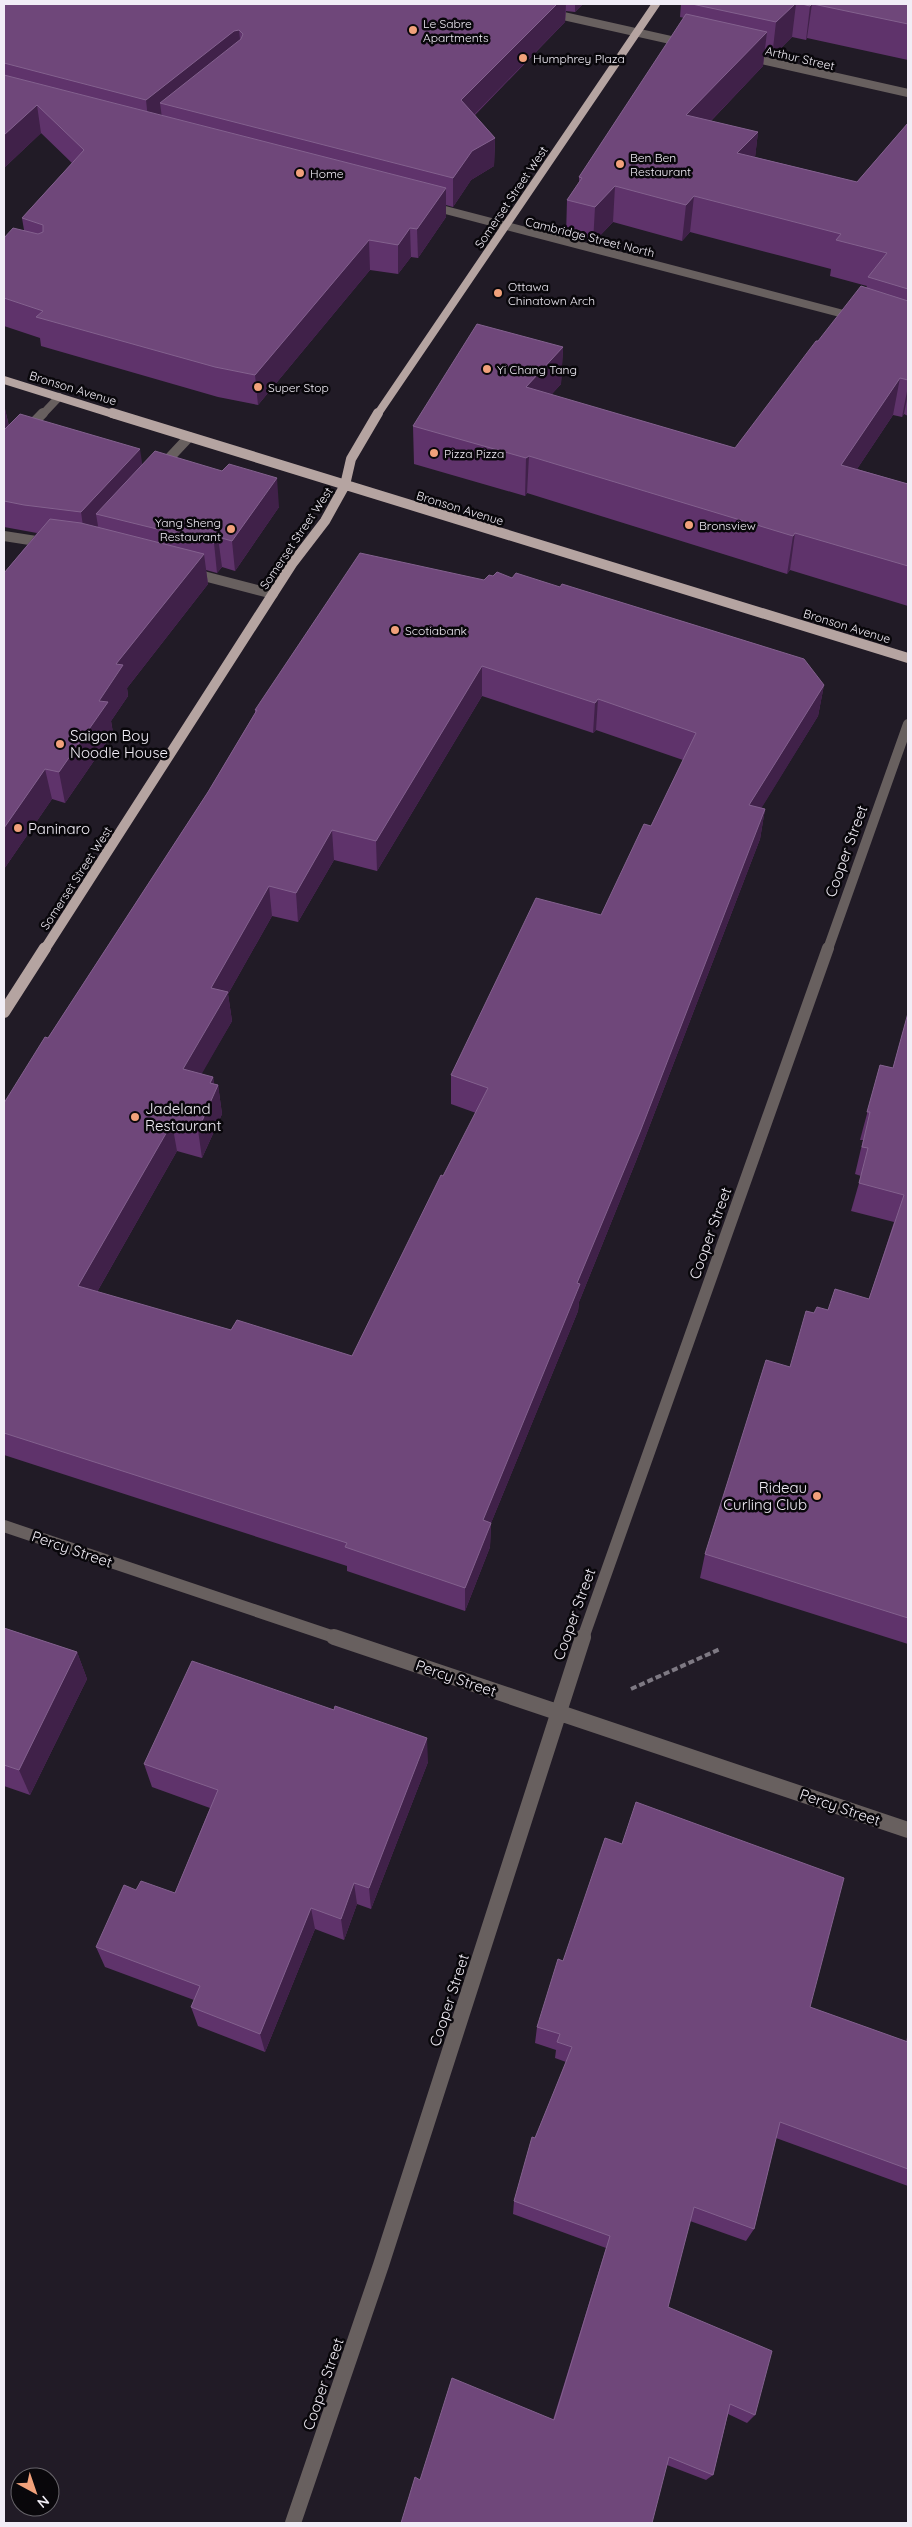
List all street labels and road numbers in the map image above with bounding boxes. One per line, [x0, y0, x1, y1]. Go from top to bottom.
street label: Arthur Street [764, 43, 836, 73]
street label: Somerset Street West [471, 143, 551, 251]
street label: Cambridge Street North [524, 214, 656, 260]
street label: Bronson Avenue [28, 368, 119, 408]
street label: Somerset Street West [256, 484, 336, 592]
street label: Bronson Avenue [415, 488, 506, 528]
street label: Bronson Avenue [802, 606, 893, 646]
street label: Cooper Street [821, 802, 871, 900]
street label: Somerset Street West [37, 824, 115, 932]
street label: Cooper Street [685, 1184, 735, 1282]
street label: Percy Street [29, 1526, 115, 1572]
street label: Cooper Street [549, 1565, 599, 1663]
street label: Percy Street [413, 1655, 499, 1701]
street label: Percy Street [797, 1784, 883, 1830]
street label: Cooper Street [425, 1951, 473, 2049]
street label: Cooper Street [298, 2335, 348, 2433]

